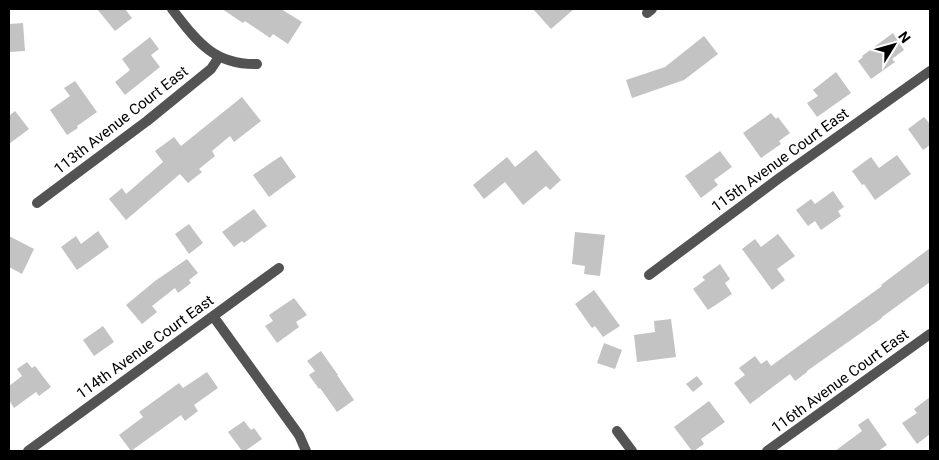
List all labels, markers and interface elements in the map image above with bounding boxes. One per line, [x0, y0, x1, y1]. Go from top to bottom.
north arrow [869, 20, 919, 70]
text: N [895, 28, 914, 46]
street label: 113th Avenue Court East [50, 62, 192, 178]
street label: 115th Avenue Court East [708, 104, 852, 216]
street label: 114th Avenue Court East [73, 291, 217, 403]
street label: 116th Avenue Court East [768, 325, 912, 437]

